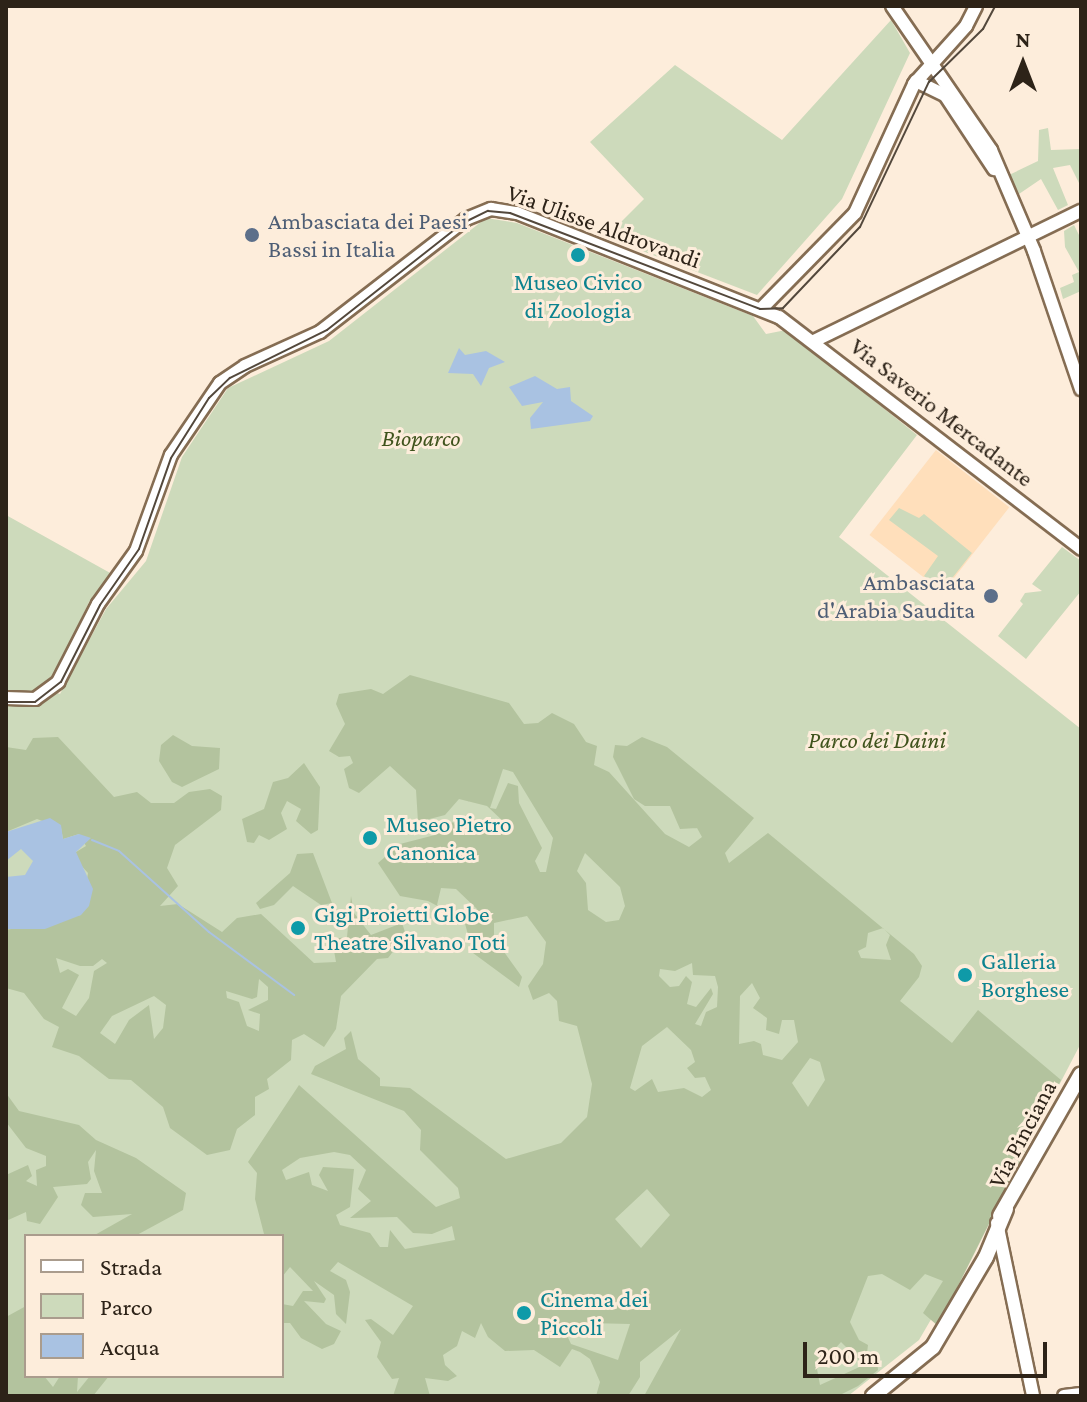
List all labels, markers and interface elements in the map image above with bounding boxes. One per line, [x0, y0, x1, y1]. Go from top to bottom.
north arrow [983, 24, 1063, 104]
text: N [1016, 27, 1031, 52]
street label: Via Ulisse Aldrovandi [503, 178, 705, 274]
place label: Ambasciata dei Paesi Bassi in Italia [268, 207, 468, 263]
marker: Ambasciata dei Paesi Bassi in Italia [243, 226, 261, 244]
marker: Museo Civico di Zoologia [569, 246, 587, 264]
place label: Museo Civico di Zoologia [514, 268, 642, 324]
street label: Via Saverio Mercadante [845, 332, 1039, 492]
park label: Bioparco [381, 424, 461, 452]
place label: Ambasciata d'Arabia Saudita [817, 568, 975, 624]
marker: Ambasciata d'Arabia Saudita [982, 587, 1000, 605]
park label: Parco dei Daini [808, 726, 946, 754]
place label: Museo Pietro Canonica [386, 810, 512, 866]
marker: Museo Pietro Canonica [361, 829, 379, 847]
place label: Gigi Proietti Globe Theatre Silvano Toti [314, 900, 506, 956]
marker: Gigi Proietti Globe Theatre Silvano Toti [289, 919, 307, 937]
place label: Galleria Borghese [981, 947, 1069, 1003]
marker: Galleria Borghese [956, 966, 974, 984]
street label: Via Pinciana [982, 1075, 1062, 1193]
legend [24, 1234, 284, 1378]
text: Strada [100, 1253, 162, 1280]
place label: Cinema dei Piccoli [540, 1285, 648, 1341]
text: Parco [100, 1293, 153, 1320]
marker: Cinema dei Piccoli [515, 1304, 533, 1322]
scale bar [807, 1326, 1051, 1376]
text: Acqua [100, 1333, 160, 1360]
text: 200 m [817, 1342, 879, 1369]

